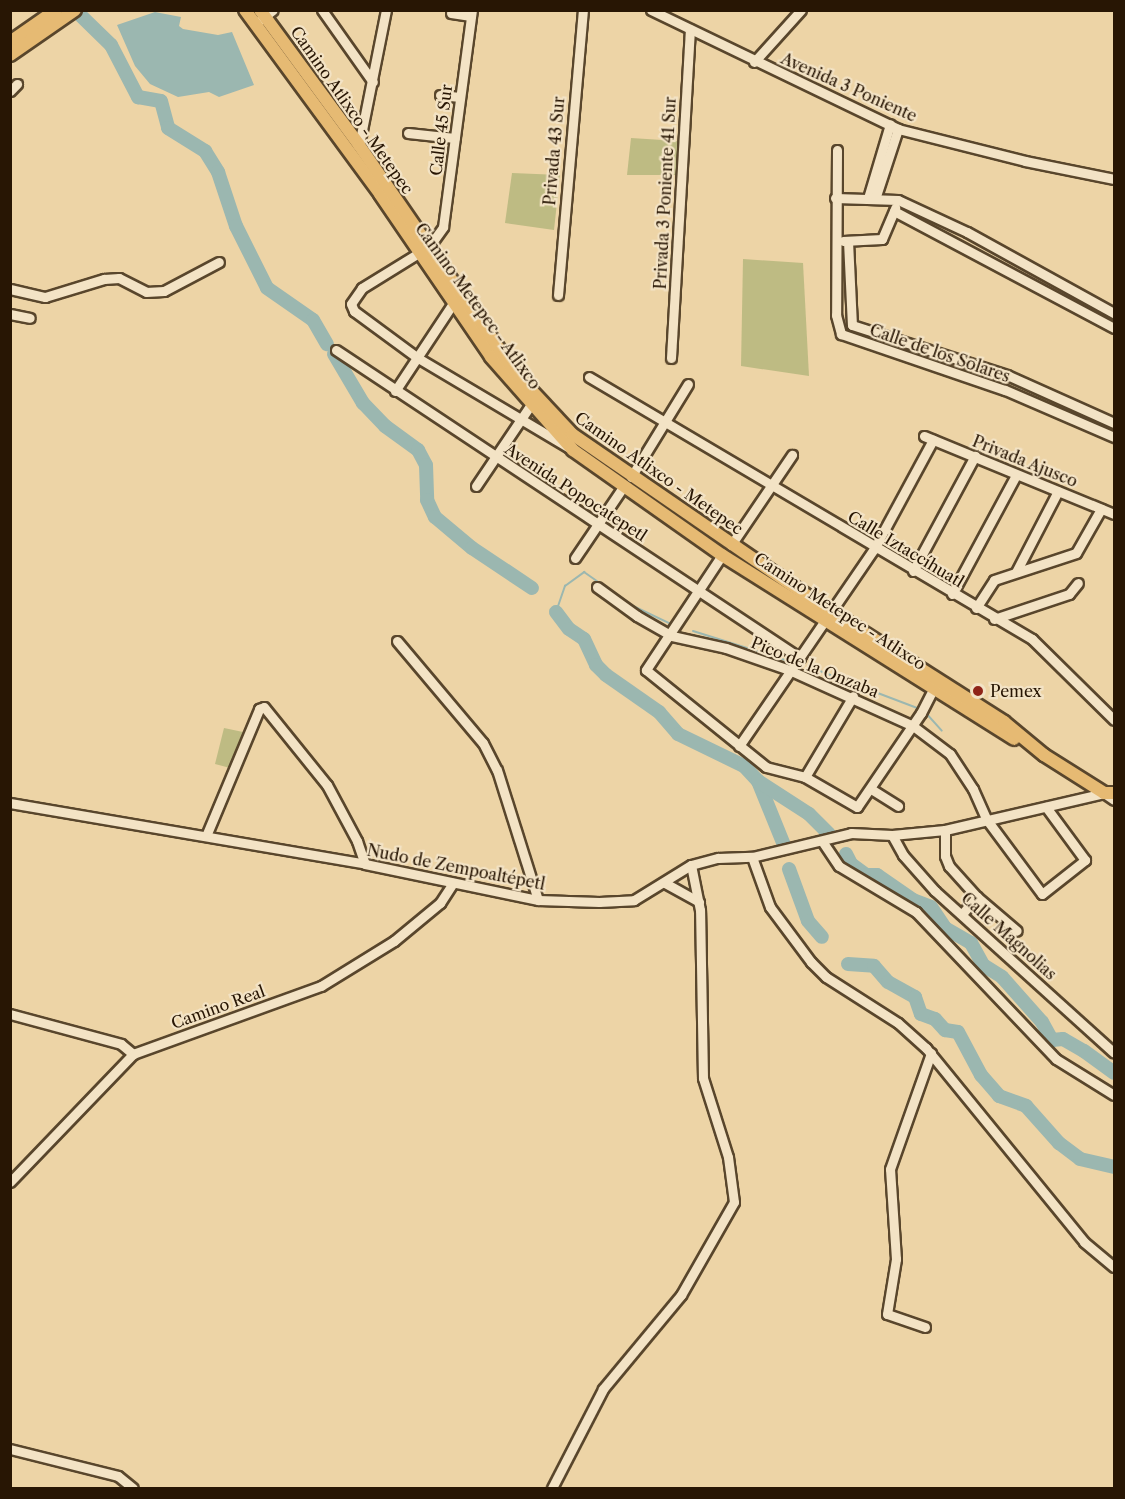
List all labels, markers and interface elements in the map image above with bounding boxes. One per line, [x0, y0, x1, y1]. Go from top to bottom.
street label: Camino Atlixco - Metepec [286, 22, 418, 198]
street label: Avenida 3 Poniente [778, 48, 920, 126]
street label: Calle 45 Sur [426, 83, 456, 177]
street label: Privada 43 Sur [540, 96, 568, 206]
street label: Privada 3 Poniente 41 Sur [650, 96, 680, 290]
street label: Camino Metepec - Atlixco [411, 219, 545, 393]
street label: Calle de los Solares [867, 320, 1013, 386]
street label: Camino Atlixco - Metepec [571, 407, 747, 539]
street label: Privada Ajusco [969, 431, 1081, 491]
street label: Avenida Popocatepetl [501, 439, 651, 545]
street label: Calle Iztaccíhuatl [844, 507, 968, 591]
street label: Camino Metepec - Atlixco [750, 548, 930, 674]
street label: Pico de la Onzaba [748, 633, 882, 701]
place label: Pemex [990, 681, 1042, 701]
marker: Pemex [971, 684, 985, 698]
street label: Nudo de Zempoaltépetl [365, 840, 547, 894]
street label: Calle Magnolias [958, 888, 1060, 984]
street label: Camino Real [168, 981, 268, 1033]

